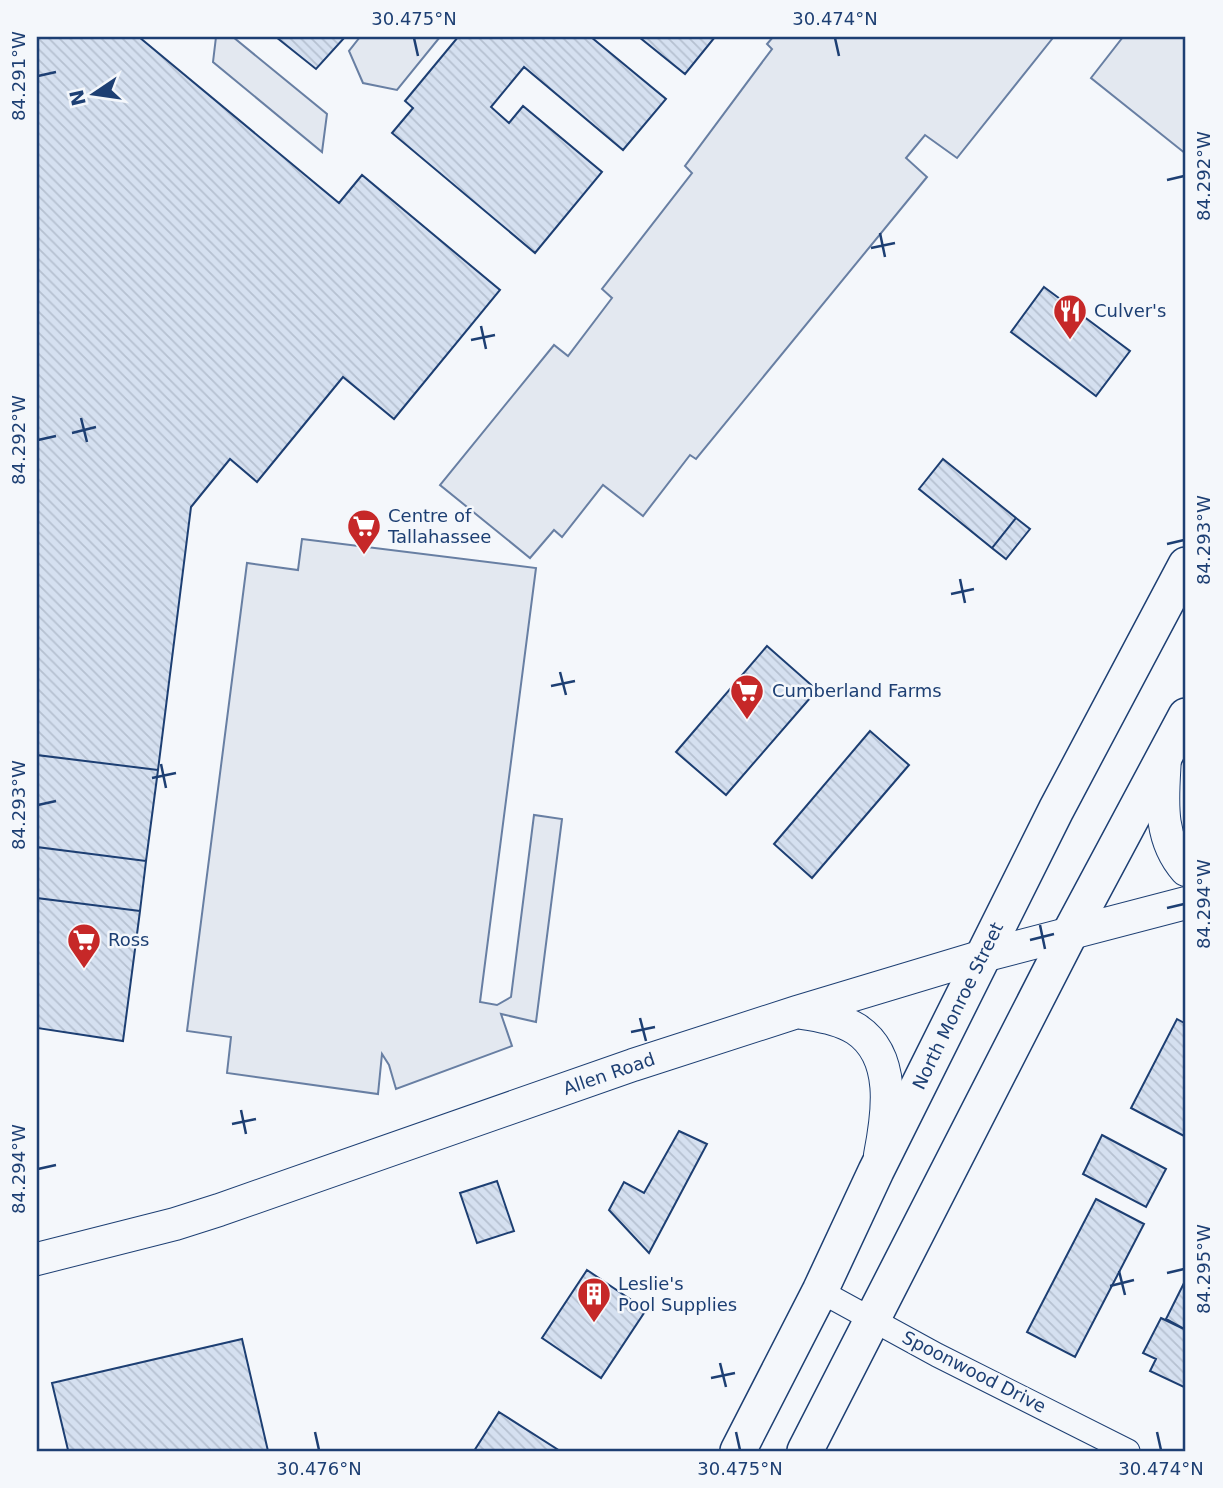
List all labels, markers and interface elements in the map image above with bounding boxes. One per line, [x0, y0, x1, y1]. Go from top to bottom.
text: 30.475°N [371, 8, 457, 29]
text: 30.474°N [792, 8, 878, 29]
text: 84.291°W [8, 31, 29, 121]
north arrow [60, 60, 130, 130]
text: N [65, 88, 90, 108]
text: 84.292°W [1193, 131, 1214, 221]
restaurant icon: Culver's [1051, 292, 1089, 341]
place label: Culver's [1094, 300, 1166, 321]
text: 84.292°W [8, 395, 29, 485]
text: 84.293°W [1193, 495, 1214, 585]
place label: Centre of Tallahassee [387, 505, 491, 547]
supermarket icon: Centre of Tallahassee [345, 507, 383, 556]
supermarket icon: Cumberland Farms [728, 672, 766, 721]
place label: Cumberland Farms [772, 680, 942, 701]
text: 84.293°W [8, 760, 29, 850]
text: 84.294°W [1193, 859, 1214, 949]
street label: North Monroe Street [908, 919, 1007, 1093]
supermarket icon: Ross [65, 921, 103, 970]
place label: Ross [108, 929, 149, 950]
street label: Allen Road [560, 1048, 657, 1099]
text: 84.294°W [8, 1124, 29, 1214]
text: 84.295°W [1193, 1224, 1214, 1314]
place label: Leslie's Pool Supplies [618, 1273, 737, 1315]
building icon: Leslie's Pool Supplies [575, 1275, 613, 1324]
street label: Spoonwood Drive [899, 1326, 1049, 1417]
text: 30.476°N [276, 1458, 362, 1479]
text: 30.475°N [697, 1458, 783, 1479]
text: 30.474°N [1118, 1458, 1204, 1479]

